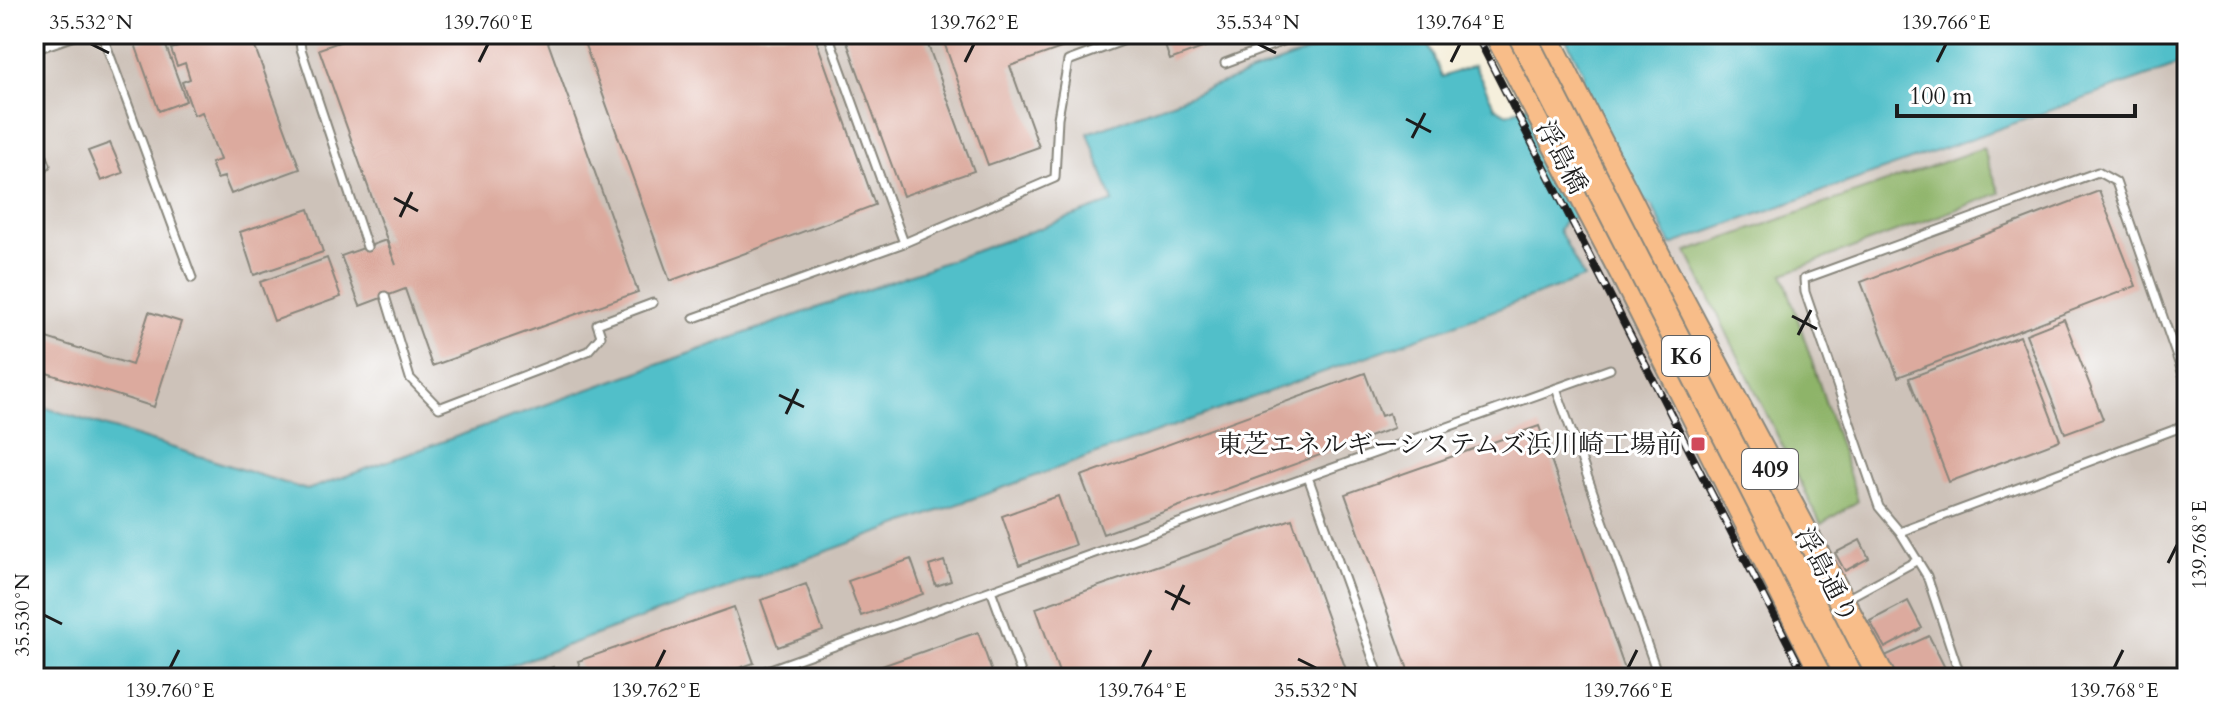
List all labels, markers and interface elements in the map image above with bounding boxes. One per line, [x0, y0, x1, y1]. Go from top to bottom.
text: 35.532°N [49, 9, 133, 36]
text: 139.760°E [443, 9, 533, 36]
text: 139.762°E [929, 9, 1019, 36]
text: 35.534°N [1216, 9, 1300, 36]
text: 139.764°E [1415, 9, 1505, 36]
text: 139.766°E [1901, 9, 1991, 36]
scale bar [1897, 68, 2135, 118]
text: 100 m [1909, 80, 1973, 113]
street label: 浮島橋 [1528, 115, 1595, 200]
road number: K6 [1662, 336, 1710, 376]
place label: 東芝エネルギーシステムズ浜川崎工場前 [1217, 427, 1682, 462]
marker: 東芝エネルギーシステムズ浜川崎工場前 [1689, 435, 1707, 453]
road number: 409 [1742, 449, 1798, 489]
text: 139.768°E [2186, 500, 2213, 590]
street label: 浮島通り [1787, 521, 1866, 629]
text: 35.530°N [9, 573, 36, 657]
text: 139.760°E [125, 677, 215, 704]
text: 139.762°E [611, 677, 701, 704]
text: 139.764°E [1097, 677, 1187, 704]
text: 35.532°N [1274, 677, 1358, 704]
text: 139.766°E [1583, 677, 1673, 704]
text: 139.768°E [2069, 677, 2159, 704]

